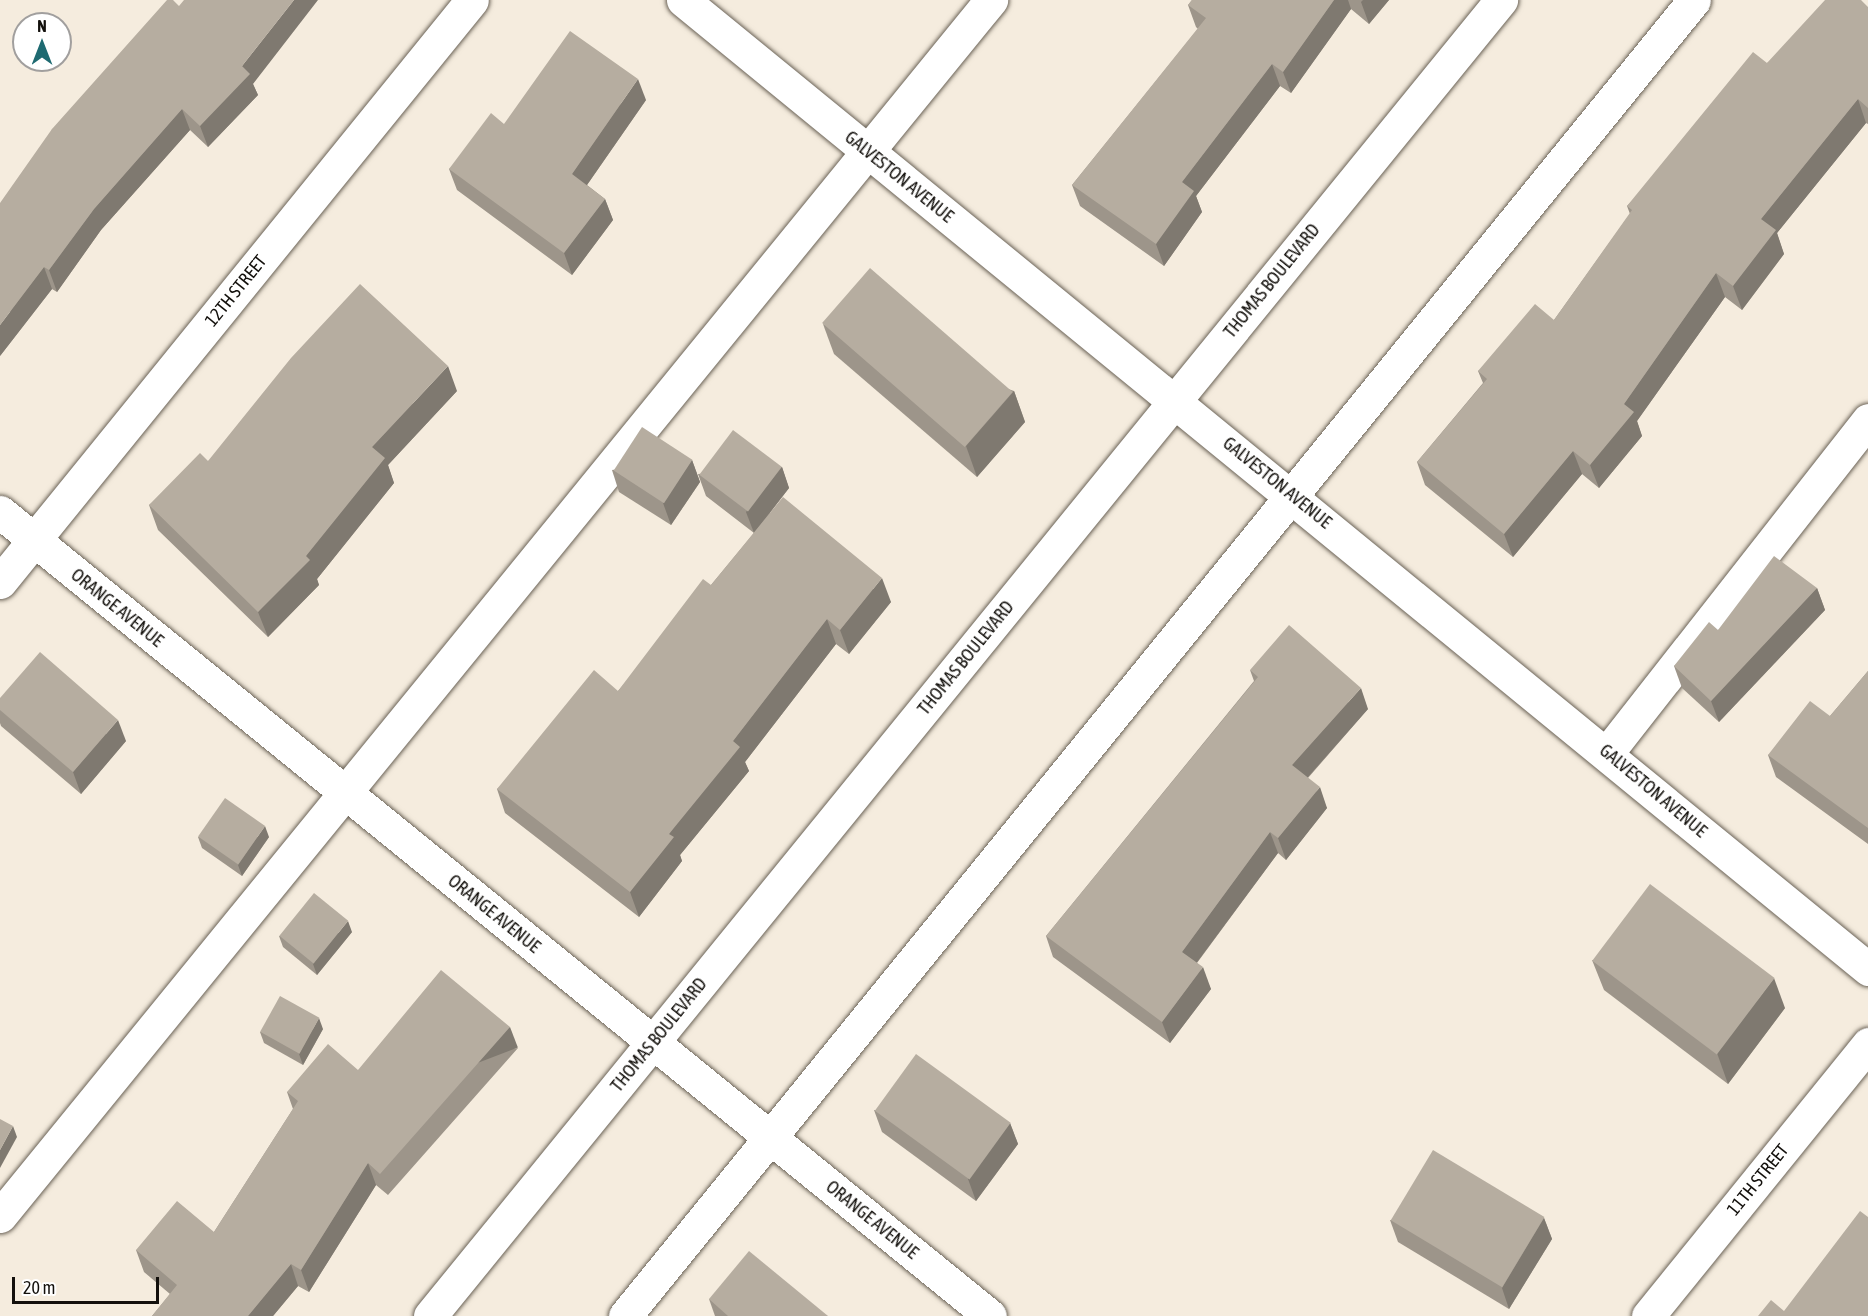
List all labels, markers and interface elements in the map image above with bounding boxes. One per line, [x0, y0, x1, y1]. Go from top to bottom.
north arrow [12, 12, 72, 72]
text: N [37, 17, 47, 35]
street label: GALVESTON AVENUE [840, 127, 958, 227]
street label: THOMAS BOULEVARD [1219, 220, 1325, 342]
street label: 12TH STREET [201, 251, 271, 331]
street label: GALVESTON AVENUE [1218, 433, 1336, 533]
street label: ORANGE AVENUE [66, 564, 168, 652]
street label: THOMAS BOULEVARD [913, 597, 1019, 719]
street label: GALVESTON AVENUE [1595, 740, 1711, 842]
street label: ORANGE AVENUE [443, 870, 545, 958]
street label: THOMAS BOULEVARD [606, 974, 712, 1096]
street label: 11TH STREET [1723, 1140, 1793, 1220]
street label: ORANGE AVENUE [821, 1176, 923, 1264]
scale bar [15, 1265, 162, 1303]
text: 20 m [23, 1277, 55, 1298]

